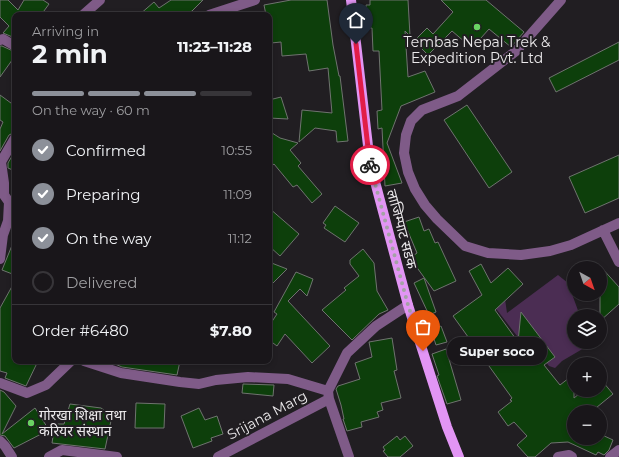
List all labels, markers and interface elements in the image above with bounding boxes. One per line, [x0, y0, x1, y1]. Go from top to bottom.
pin [339, 3, 373, 44]
icon: home [345, 9, 367, 31]
marker: Tembas Nepal Trek & Expedition Pvt. Ltd [472, 22, 482, 32]
text: Arriving in [32, 23, 99, 39]
place label: Tembas Nepal Trek & Expedition Pvt. Ltd [404, 33, 551, 67]
text: 11:23–11:28 [177, 37, 252, 56]
text: 2 min [32, 38, 108, 70]
text: On the way · 60 m [32, 102, 150, 118]
icon: check [32, 139, 54, 161]
text: Confirmed [66, 141, 146, 160]
text: 10:55 [221, 142, 252, 158]
courier [350, 145, 390, 185]
icon: bike [359, 154, 381, 176]
icon: check [32, 183, 54, 205]
text: Preparing [66, 185, 141, 204]
text: 11:09 [223, 186, 252, 202]
street label: लाजिम्पाट सडक [383, 187, 421, 271]
icon: check [32, 227, 54, 249]
text: On the way [66, 229, 151, 248]
text: 11:12 [228, 230, 252, 246]
north arrow [567, 261, 607, 301]
map controls [567, 261, 607, 445]
text: Delivered [66, 273, 138, 292]
button: layers [567, 309, 607, 349]
pin [406, 310, 440, 351]
icon: bag [412, 316, 434, 338]
text: Order #6480 [32, 321, 129, 340]
text: $7.80 [210, 321, 252, 340]
callout: Super soco [447, 337, 547, 365]
text: Super soco [459, 343, 535, 359]
button: + [567, 357, 607, 397]
street label: Srijana Marg [224, 386, 310, 444]
button: − [567, 405, 607, 445]
place label: गोरखा शिक्षा तथा करियर संस्थान [39, 406, 126, 440]
marker: गोरखा शिक्षा तथा करियर संस्थान [26, 418, 36, 428]

